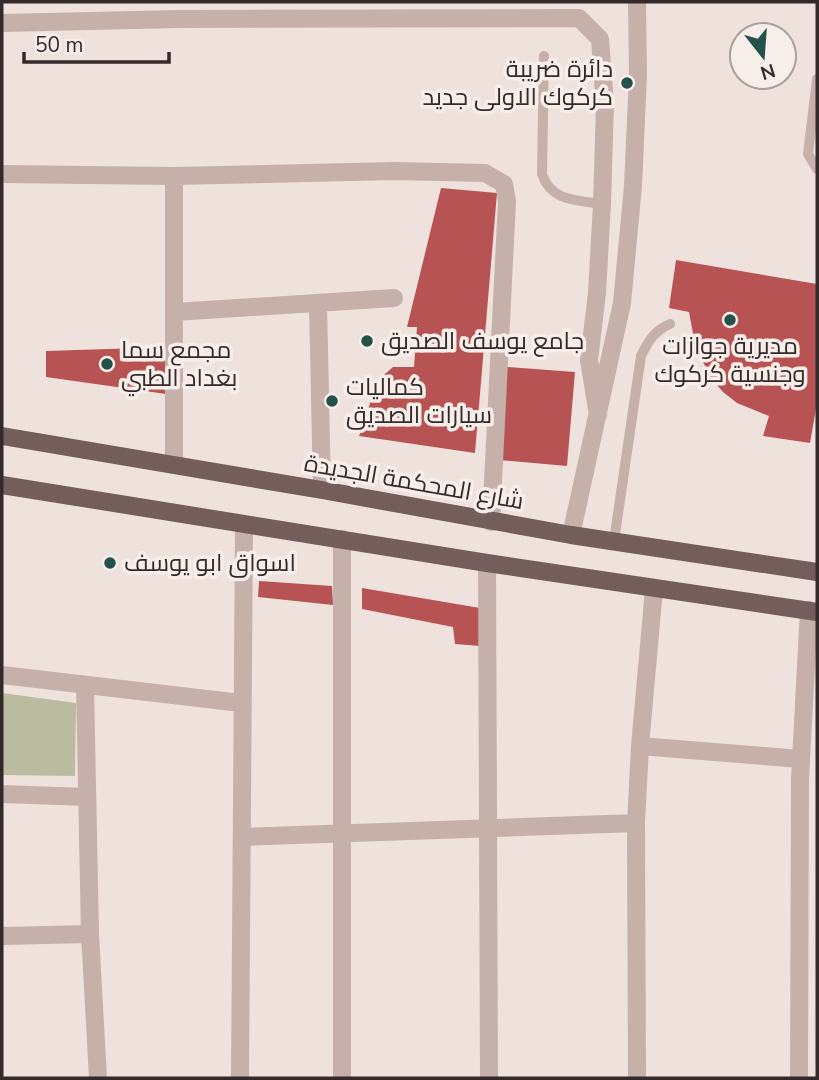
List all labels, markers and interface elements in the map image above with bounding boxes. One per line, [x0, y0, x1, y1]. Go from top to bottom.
scale bar [24, 21, 170, 65]
north arrow [728, 21, 798, 91]
text: 50 m [35, 31, 84, 59]
place label: دائرة ضريبة كركوك الاولی جدید [423, 53, 613, 113]
text: N [757, 57, 778, 86]
marker: دائرة ضريبة كركوك الاولی جدید [619, 75, 635, 91]
marker: مديرية جوازات وجنسية كركوك [722, 312, 738, 328]
place label: جامع يوسف الصديق [381, 325, 584, 357]
place label: مديرية جوازات وجنسية كركوك [654, 330, 806, 390]
marker: جامع يوسف الصديق [359, 333, 375, 349]
place label: مجمع سما بغداد الطبي [121, 334, 237, 397]
marker: مجمع سما بغداد الطبي [99, 356, 115, 372]
place label: كماليات سيارات الصديق [346, 371, 492, 431]
marker: كماليات سيارات الصديق [324, 393, 340, 409]
street label: شارع المحكمة الجديدة [302, 447, 526, 517]
place label: اسواق ابو يوسف [124, 547, 296, 579]
marker: اسواق ابو يوسف [102, 555, 118, 571]

